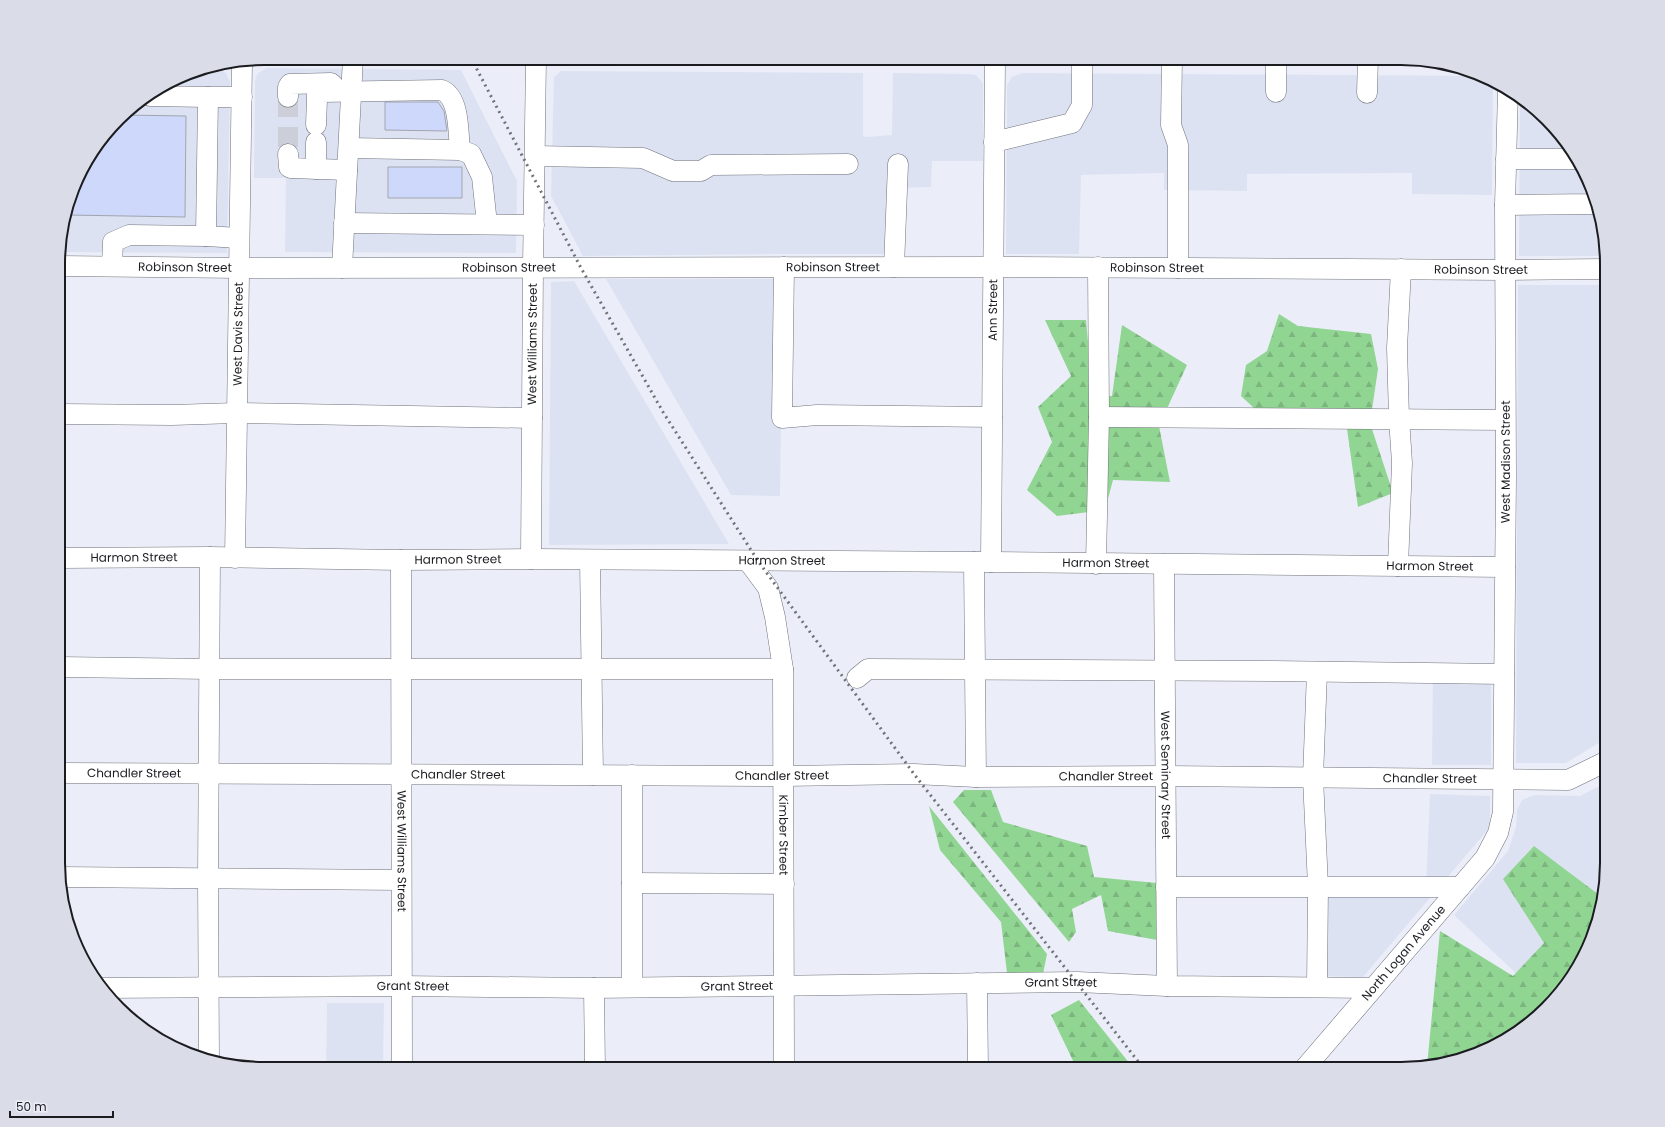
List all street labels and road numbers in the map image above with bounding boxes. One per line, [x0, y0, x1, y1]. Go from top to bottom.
street label: Robinson Street [138, 258, 232, 276]
street label: Robinson Street [786, 258, 880, 275]
street label: Robinson Street [462, 259, 556, 276]
street label: Robinson Street [1110, 259, 1204, 276]
street label: Robinson Street [1434, 261, 1528, 278]
street label: Ann Street [984, 279, 1001, 341]
street label: West Davis Street [228, 282, 247, 386]
street label: West Williams Street [523, 283, 541, 405]
street label: West Madison Street [1497, 400, 1514, 523]
street label: Harmon Street [90, 548, 178, 566]
street label: Harmon Street [414, 550, 502, 568]
street label: Harmon Street [738, 551, 826, 569]
street label: Harmon Street [1062, 554, 1150, 572]
street label: Harmon Street [1386, 557, 1474, 575]
street label: West Seminary Street [1157, 711, 1175, 839]
street label: Chandler Street [87, 764, 181, 782]
street label: Chandler Street [411, 765, 505, 783]
street label: Chandler Street [735, 766, 829, 784]
street label: Chandler Street [1059, 767, 1153, 785]
street label: Chandler Street [1383, 769, 1477, 787]
street label: West Williams Street [393, 790, 411, 912]
street label: Kimber Street [775, 794, 793, 875]
street label: North Logan Avenue [1357, 901, 1449, 1004]
street label: Grant Street [1025, 973, 1098, 991]
street label: Grant Street [377, 977, 449, 994]
street label: Grant Street [701, 977, 773, 995]

